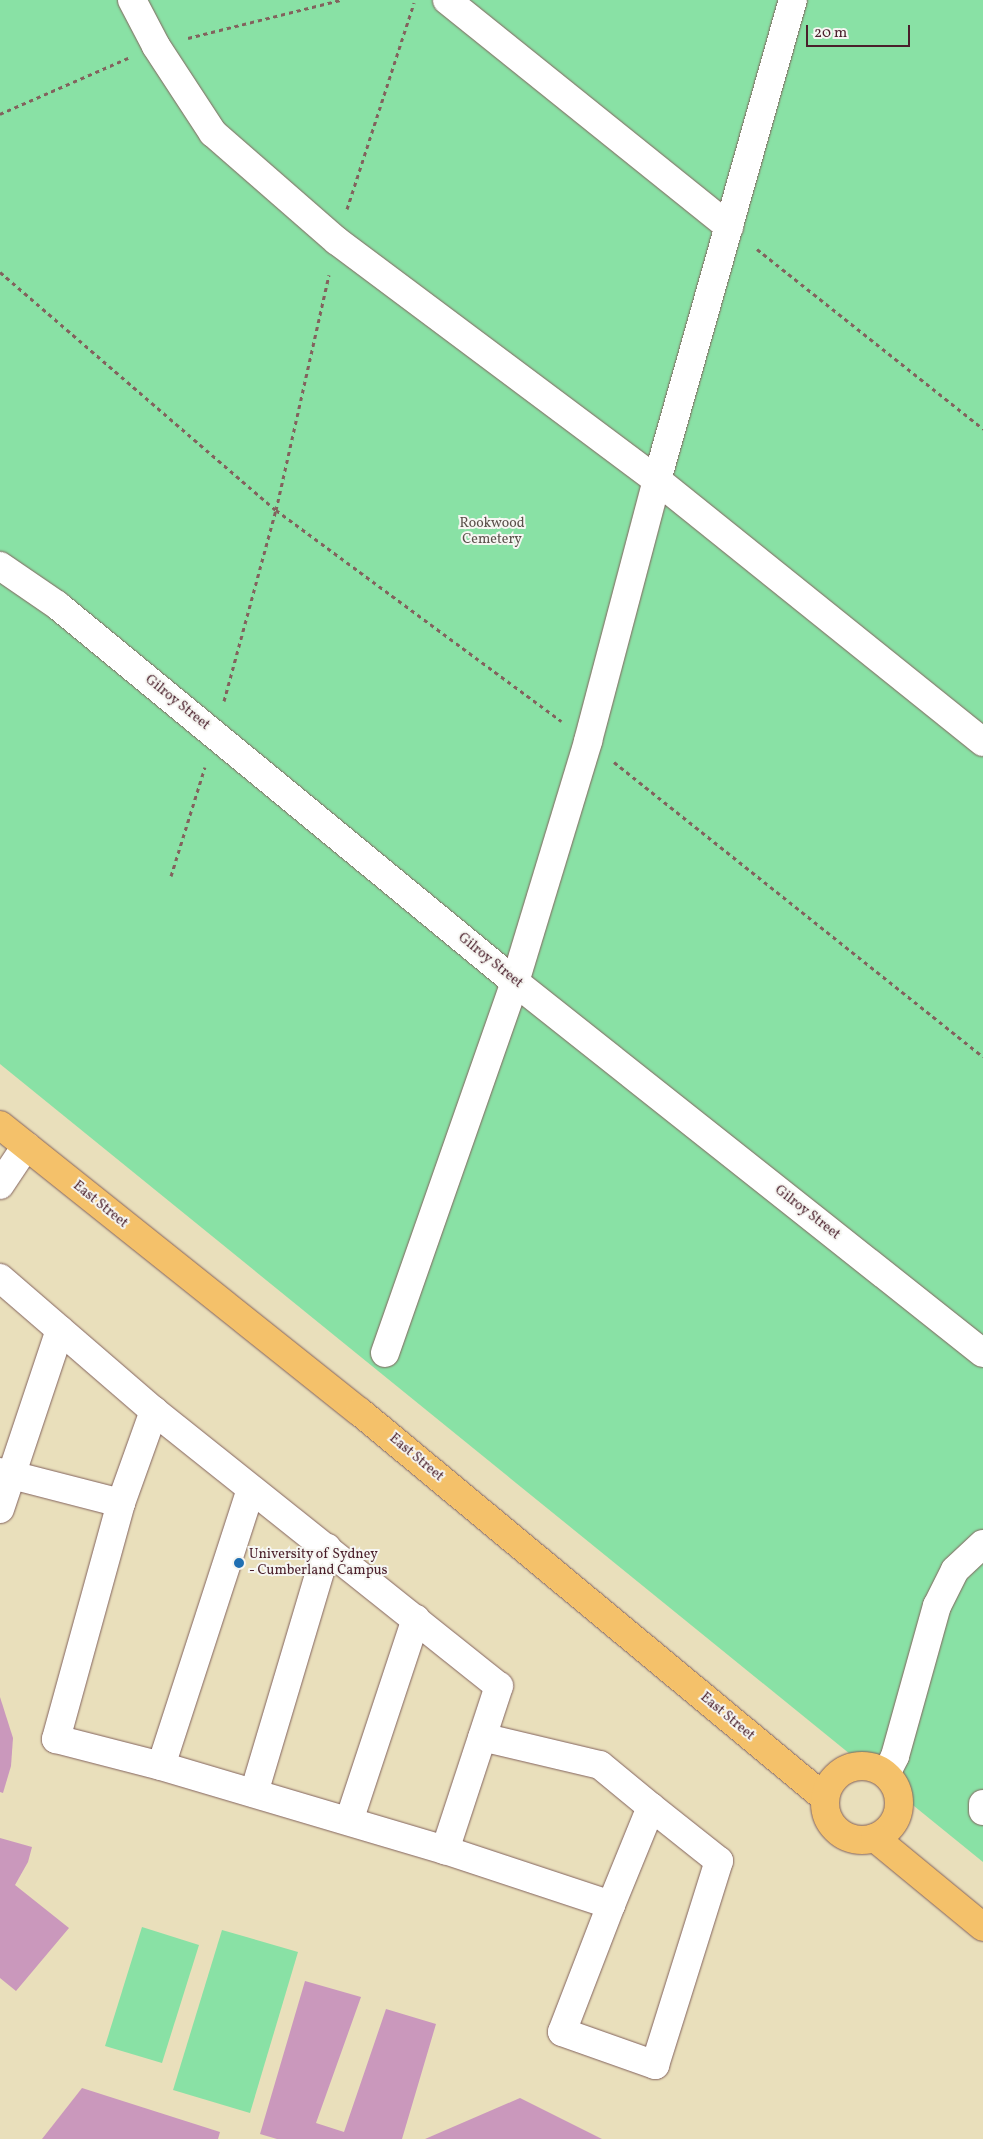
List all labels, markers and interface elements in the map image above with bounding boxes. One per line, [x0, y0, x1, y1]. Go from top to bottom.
scale bar [808, 15, 912, 47]
text: 20 m [814, 23, 847, 44]
park label: Rookwood Cemetery [459, 516, 525, 548]
street label: Gilroy Street [141, 672, 213, 734]
street label: Gilroy Street [454, 930, 526, 992]
street label: East Street [69, 1178, 131, 1232]
street label: Gilroy Street [771, 1182, 843, 1244]
street label: East Street [385, 1430, 447, 1486]
place label: University of Sydney - Cumberland Campus [249, 1547, 388, 1580]
marker: University of Sydney - Cumberland Campus [233, 1557, 245, 1569]
street label: East Street [696, 1689, 758, 1745]

